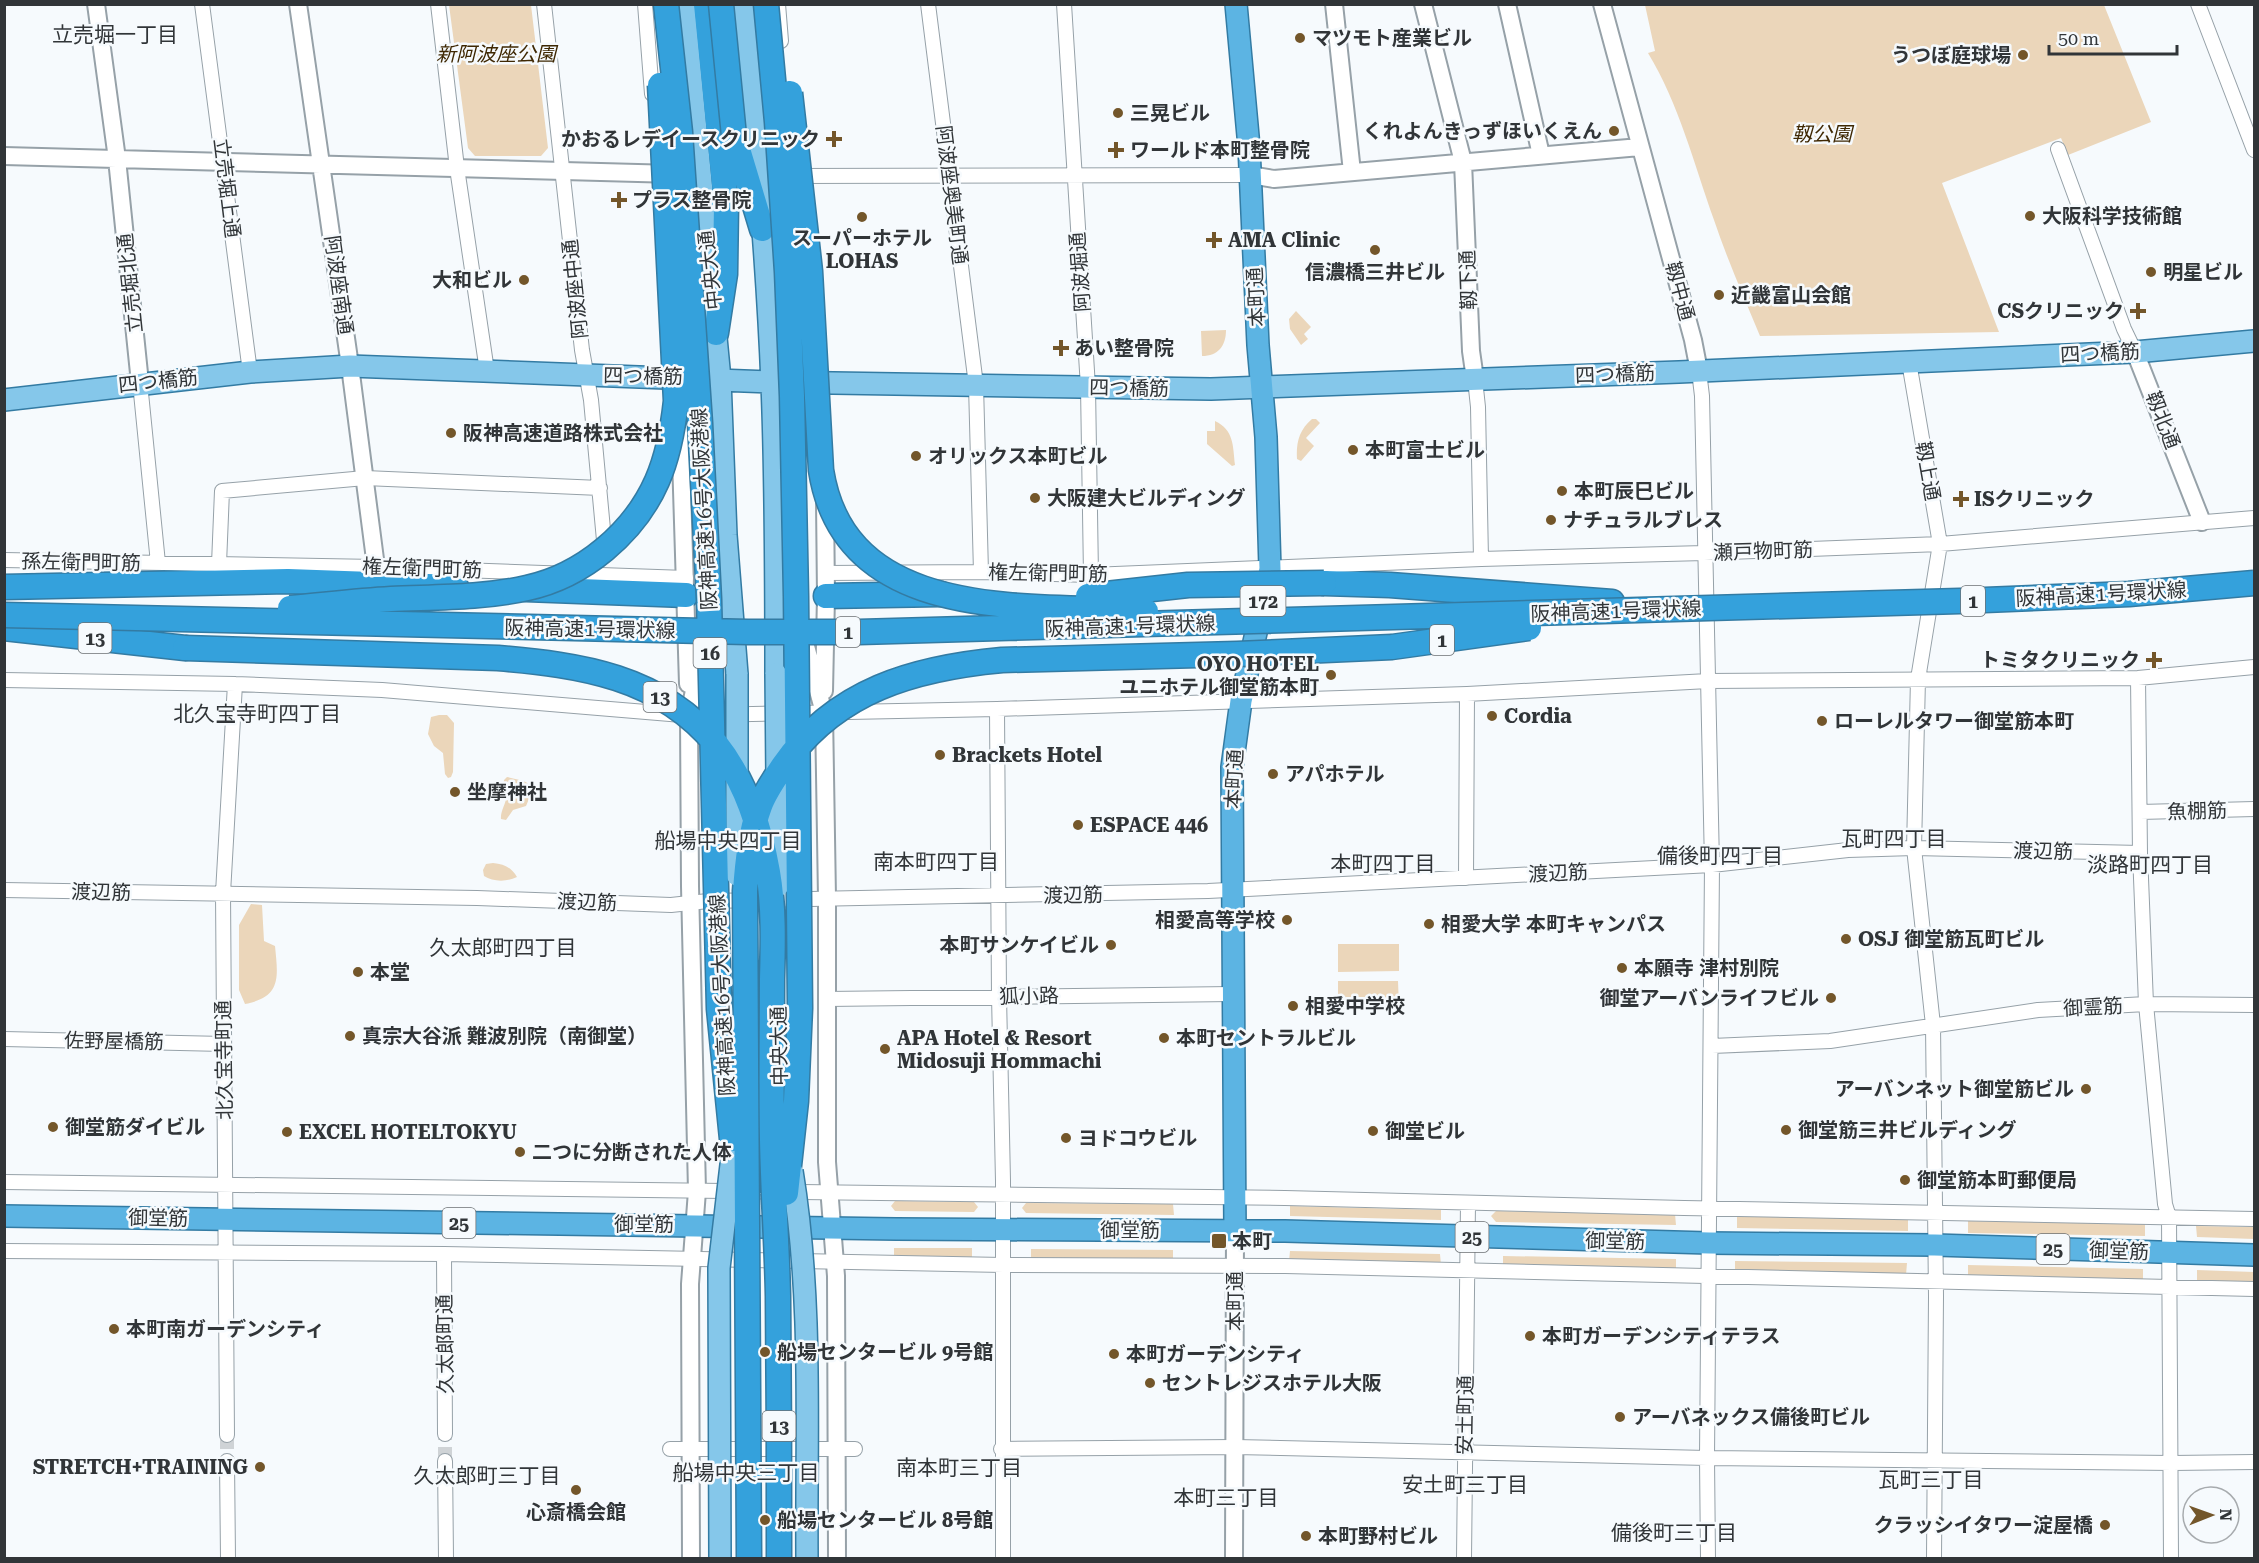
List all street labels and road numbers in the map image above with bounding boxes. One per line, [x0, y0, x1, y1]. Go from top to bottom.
street label: 阿波座奥美町通 [932, 124, 972, 266]
street label: 立売堀上通 [209, 137, 245, 239]
street label: 中央大通 [694, 229, 726, 311]
street label: 阿波堀通 [1065, 231, 1095, 313]
street label: 立売堀北通 [113, 232, 147, 334]
street label: 阿波座南通 [320, 234, 358, 336]
street label: 阿波座中通 [558, 238, 592, 340]
street label: 靱下通 [1455, 250, 1481, 310]
street label: 靱中通 [1661, 259, 1699, 323]
street label: 本町通 [1242, 266, 1270, 328]
street label: 四つ橋筋 [2059, 339, 2141, 367]
street label: 四つ橋筋 [1575, 361, 1655, 387]
street label: 四つ橋筋 [603, 363, 683, 389]
street label: 四つ橋筋 [117, 365, 199, 397]
street label: 四つ橋筋 [1089, 375, 1169, 401]
street label: 靱北通 [2141, 388, 2185, 452]
street label: 阪神高速16号大阪港線 [687, 407, 721, 611]
street label: 靱上通 [1911, 439, 1945, 503]
street label: 瀬戸物町筋 [1713, 537, 1813, 565]
street label: 孫左衛門町筋 [21, 549, 141, 575]
street label: 権左衛門町筋 [362, 554, 482, 582]
street label: 権左衛門町筋 [988, 560, 1108, 586]
street label: 阪神高速1号環状線 [2015, 578, 2187, 610]
road number: 172 [1240, 586, 1286, 616]
road number: 1 [1961, 586, 1985, 616]
street label: 阪神高速1号環状線 [1530, 596, 1702, 626]
street label: 阪神高速1号環状線 [1044, 611, 1216, 641]
street label: 阪神高速1号環状線 [504, 616, 676, 642]
road number: 1 [836, 617, 860, 647]
road number: 13 [78, 623, 112, 653]
road number: 1 [1430, 625, 1454, 655]
road number: 16 [694, 638, 726, 668]
road number: 13 [644, 682, 676, 712]
street label: 本町通 [1220, 748, 1248, 810]
street label: 魚棚筋 [2167, 798, 2227, 824]
street label: 渡辺筋 [2013, 838, 2073, 864]
street label: 渡辺筋 [1527, 859, 1589, 887]
street label: 渡辺筋 [71, 879, 131, 905]
street label: 渡辺筋 [1043, 882, 1103, 908]
street label: 渡辺筋 [557, 889, 617, 915]
street label: 阪神高速16号大阪港線 [705, 893, 739, 1097]
street label: 狐小路 [999, 983, 1059, 1009]
street label: 御霊筋 [2062, 993, 2124, 1021]
street label: 北久宝寺町通 [211, 1000, 237, 1120]
street label: 中央大通 [766, 1006, 792, 1086]
street label: 佐野屋橋筋 [64, 1028, 164, 1054]
street label: 御堂筋 [128, 1205, 188, 1231]
road number: 25 [442, 1208, 476, 1238]
street label: 御堂筋 [614, 1212, 674, 1236]
street label: 御堂筋 [1100, 1218, 1160, 1242]
road number: 25 [1456, 1222, 1488, 1252]
street label: 御堂筋 [1585, 1228, 1645, 1254]
road number: 25 [2036, 1234, 2070, 1264]
street label: 御堂筋 [2089, 1238, 2149, 1264]
street label: 本町通 [1223, 1271, 1247, 1331]
street label: 久太郎町通 [432, 1294, 458, 1394]
street label: 安土町通 [1452, 1375, 1478, 1455]
road number: 13 [762, 1411, 796, 1441]

